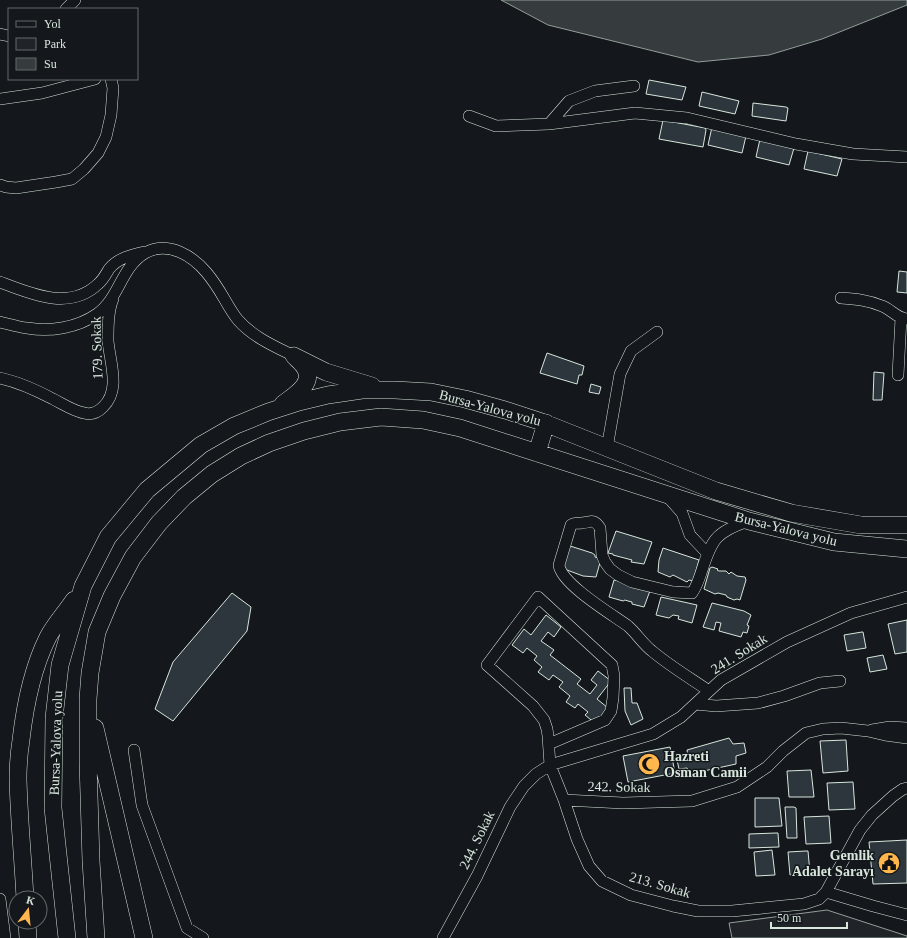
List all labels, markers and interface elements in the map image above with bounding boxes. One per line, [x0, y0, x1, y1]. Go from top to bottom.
legend [8, 8, 138, 80]
text: Yol [44, 17, 61, 31]
text: Park [44, 37, 66, 51]
text: Su [44, 57, 57, 71]
street label: 179. Sokak [88, 316, 106, 380]
street label: Bursa-Yalova yolu [437, 387, 543, 429]
street label: Bursa-Yalova yolu [733, 509, 839, 549]
street label: 241. Sokak [708, 631, 770, 677]
street label: Bursa-Yalova yolu [47, 690, 65, 796]
place label: Hazreti Osman Camii [664, 749, 747, 780]
mosque icon: Hazreti Osman Camii [636, 751, 662, 777]
street label: 242. Sokak [587, 779, 651, 795]
street label: 244. Sokak [456, 808, 498, 872]
place label: Gemlik Adalet Sarayı [792, 848, 874, 879]
public building icon: Gemlik Adalet Sarayı [876, 850, 902, 876]
street label: 213. Sokak [628, 869, 692, 901]
north arrow [8, 890, 48, 930]
text: K [25, 893, 37, 907]
scale bar [771, 904, 847, 930]
text: 50 m [777, 911, 802, 925]

